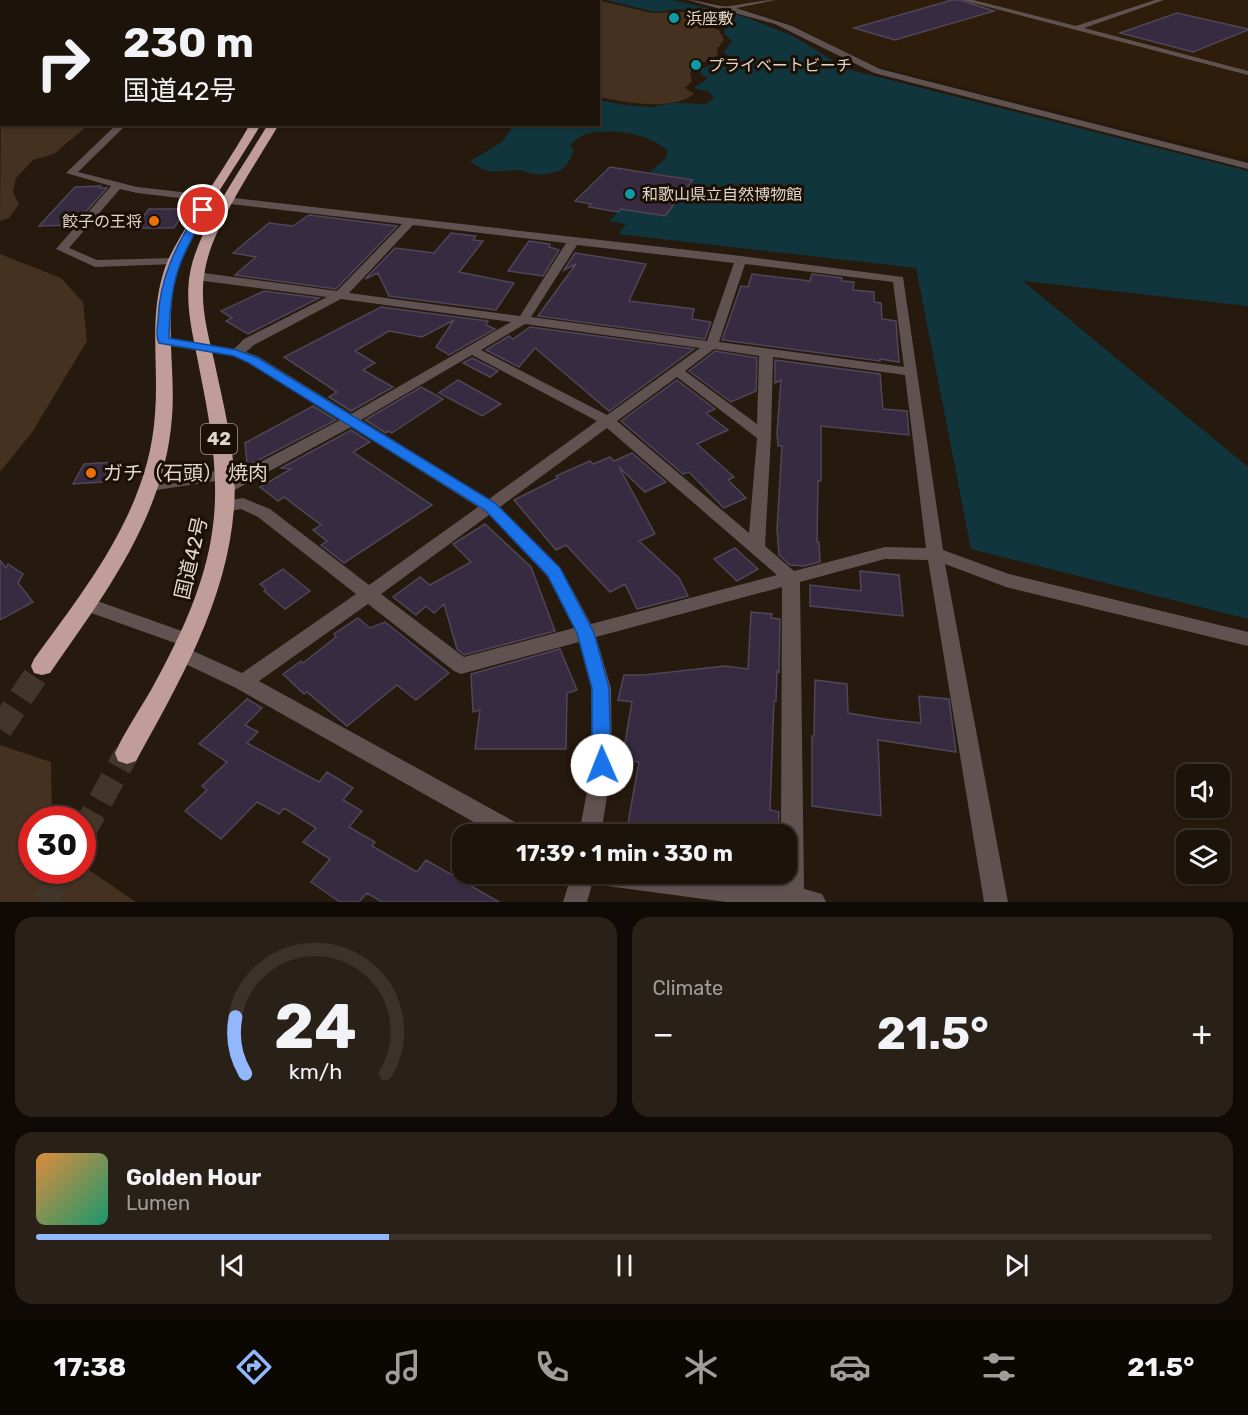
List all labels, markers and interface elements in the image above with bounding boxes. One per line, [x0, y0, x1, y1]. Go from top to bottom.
place label: 浜座敷 [686, 9, 734, 28]
marker: 浜座敷 [667, 11, 681, 25]
text: 230 m [123, 18, 254, 68]
icon: right [24, 24, 102, 102]
place label: プライベートビーチ [708, 56, 852, 75]
marker: プライベートビーチ [689, 58, 703, 72]
text: 国道42号 [123, 75, 237, 107]
pin [177, 184, 228, 235]
place label: 和歌山県立自然博物館 [642, 185, 802, 204]
marker: 和歌山県立自然博物館 [623, 187, 637, 201]
icon: arrive [186, 193, 219, 226]
place label: 餃子の王将 [62, 212, 142, 231]
marker: 餃子の王将 [147, 214, 161, 228]
road number: 42 [201, 424, 237, 454]
place label: ガチ（石頭） 焼肉 [103, 461, 268, 485]
marker: ガチ（石頭） 焼肉 [84, 466, 98, 480]
street label: 国道42号 [170, 514, 212, 602]
position arrow [570, 733, 634, 797]
map controls [1176, 764, 1230, 884]
button: sound [1176, 764, 1230, 818]
speed limit sign: 30 [18, 806, 96, 884]
button: layers [1176, 830, 1230, 884]
text: 17:39 · 1 min · 330 m [516, 840, 733, 867]
text: Climate [653, 976, 723, 1000]
text: 24 [274, 990, 357, 1064]
text: 21.5° [877, 1007, 989, 1060]
text: − [653, 1014, 674, 1053]
text: + [1191, 1014, 1212, 1053]
text: km/h [289, 1059, 343, 1084]
text: Golden Hour [126, 1164, 261, 1191]
text: Lumen [126, 1191, 190, 1215]
icon: previous [216, 1249, 249, 1282]
icon: pause [608, 1249, 641, 1282]
icon: next [1000, 1249, 1033, 1282]
icon: directions [233, 1346, 275, 1388]
icon: music [382, 1346, 424, 1388]
icon: phone [531, 1346, 573, 1388]
icon: climate [680, 1346, 722, 1388]
icon: car [829, 1346, 871, 1388]
icon: filters [978, 1346, 1020, 1388]
text: 17:38 [53, 1351, 126, 1383]
text: 21.5° [1127, 1351, 1194, 1383]

